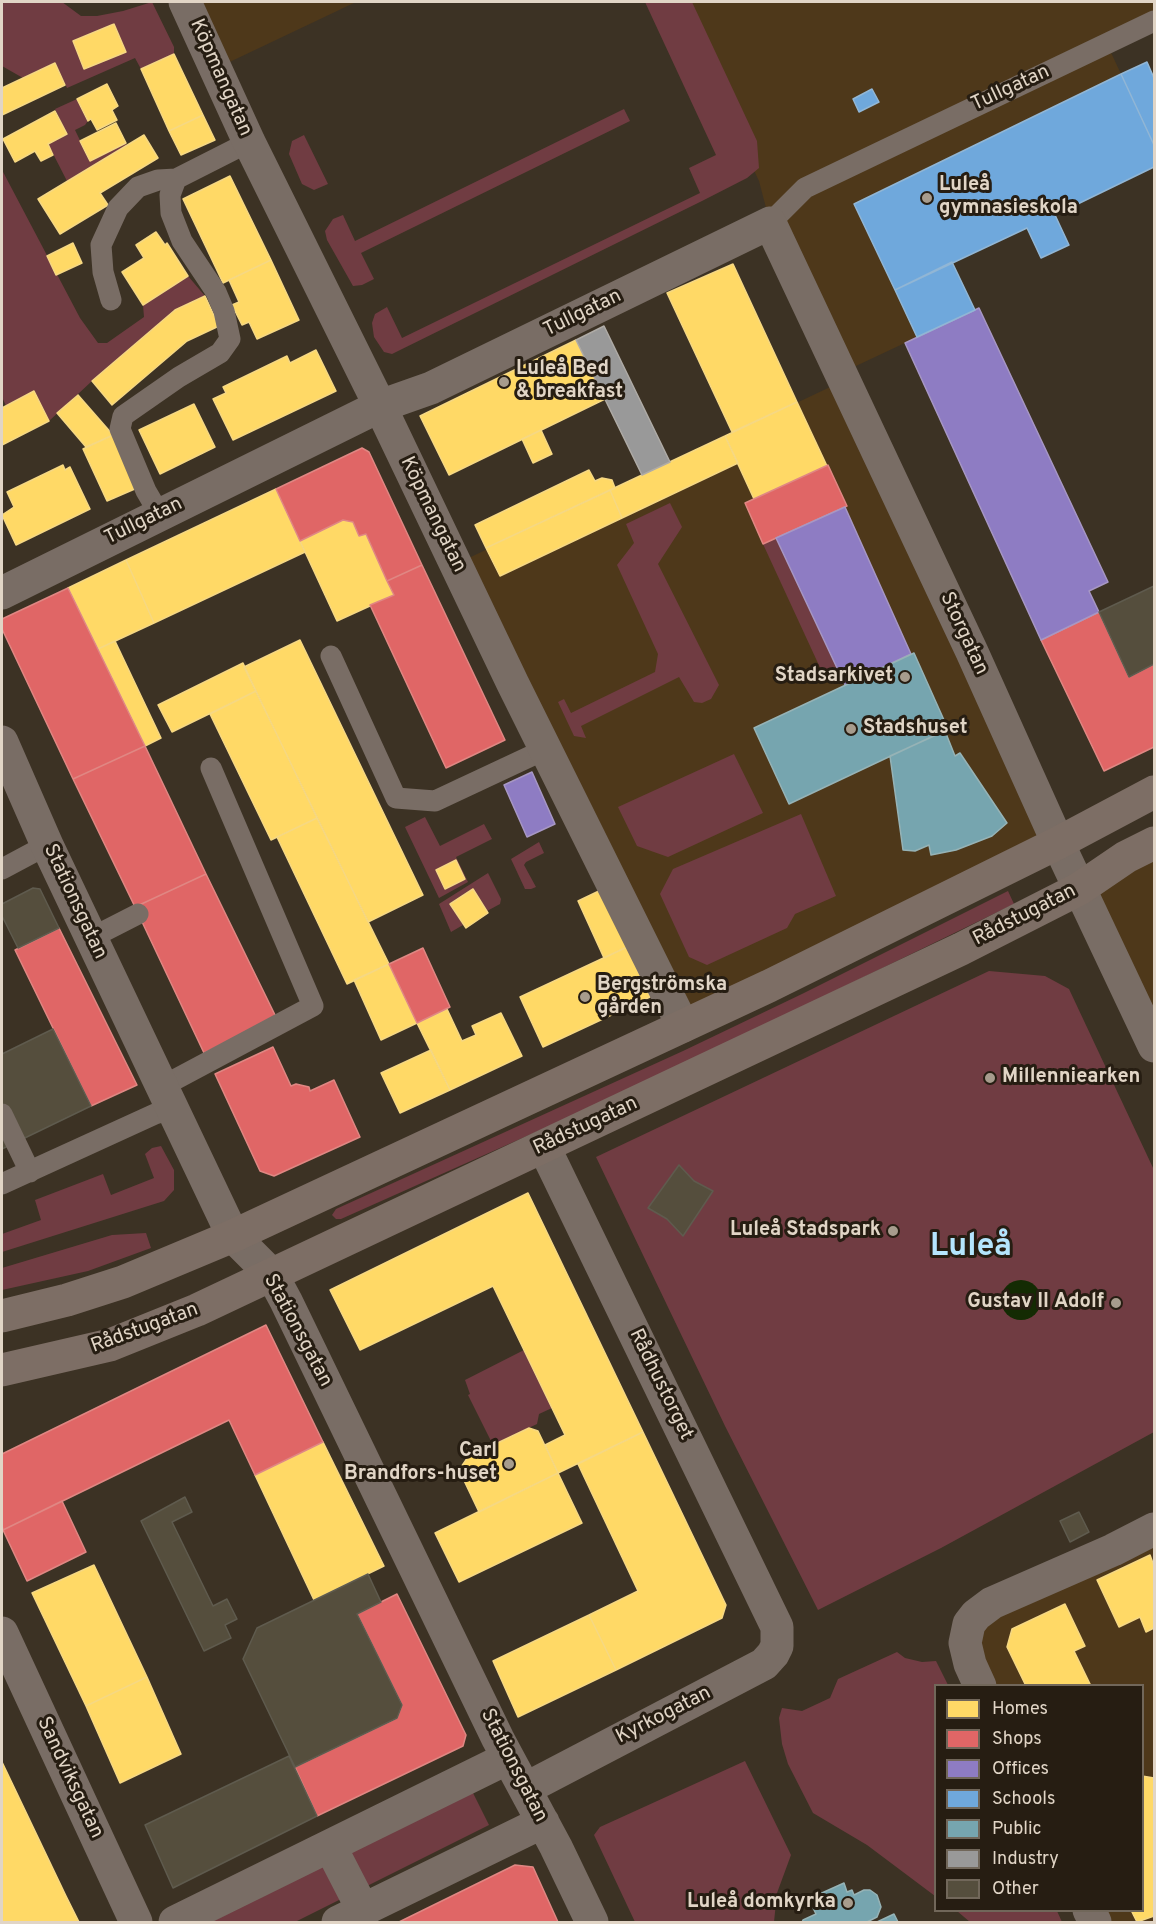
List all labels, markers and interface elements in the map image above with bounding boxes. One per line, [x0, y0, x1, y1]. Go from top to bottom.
street label: Köpmangatan [183, 16, 257, 140]
street label: Tullgatan [968, 60, 1054, 118]
place label: Luleå gymnasieskola [939, 174, 1078, 221]
marker: Luleå gymnasieskola [920, 191, 934, 205]
street label: Tullgatan [540, 285, 626, 343]
place label: Luleå Bed & breakfast [516, 358, 623, 405]
marker: Luleå Bed & breakfast [497, 375, 511, 389]
street label: Köpmangatan [394, 453, 470, 577]
street label: Tullgatan [101, 493, 187, 551]
street label: Storgatan [933, 589, 993, 679]
place label: Stadsarkivet [775, 665, 893, 689]
marker: Stadsarkivet [898, 670, 912, 684]
place label: Stadshuset [863, 717, 968, 741]
marker: Stadshuset [844, 722, 858, 736]
street label: Stationsgatan [37, 841, 111, 963]
street label: Rådstugatan [970, 880, 1080, 952]
place label: Bergströmska gården [597, 974, 727, 1021]
marker: Bergströmska gården [578, 990, 592, 1004]
place label: Millenniearken [1002, 1066, 1140, 1090]
marker: Millenniearken [983, 1071, 997, 1085]
street label: Rådstugatan [530, 1092, 642, 1162]
place label: Luleå Stadspark [730, 1219, 881, 1243]
marker: Luleå Stadspark [886, 1224, 900, 1238]
district label: Luleå [930, 1230, 1012, 1268]
street label: Stationsgatan [257, 1271, 337, 1391]
place label: Gustav II Adolf [967, 1291, 1104, 1315]
marker: Gustav II Adolf [1109, 1296, 1123, 1310]
street label: Rådstugatan [88, 1299, 202, 1359]
street label: Rådhustorget [623, 1326, 697, 1444]
place label: Carl Brandfors-huset [344, 1440, 497, 1487]
marker: Carl Brandfors-huset [502, 1457, 516, 1471]
street label: Kyrkogatan [612, 1682, 716, 1750]
legend [934, 1684, 1144, 1912]
text: Homes [992, 1698, 1048, 1721]
street label: Stationsgatan [474, 1705, 552, 1827]
street label: Sandviksgatan [30, 1713, 108, 1843]
text: Shops [992, 1728, 1042, 1751]
text: Offices [992, 1758, 1049, 1781]
text: Schools [992, 1788, 1055, 1811]
text: Public [992, 1818, 1042, 1841]
text: Industry [992, 1848, 1059, 1871]
text: Other [992, 1878, 1039, 1901]
place label: Luleå domkyrka [687, 1891, 836, 1915]
marker: Luleå domkyrka [841, 1896, 855, 1910]

